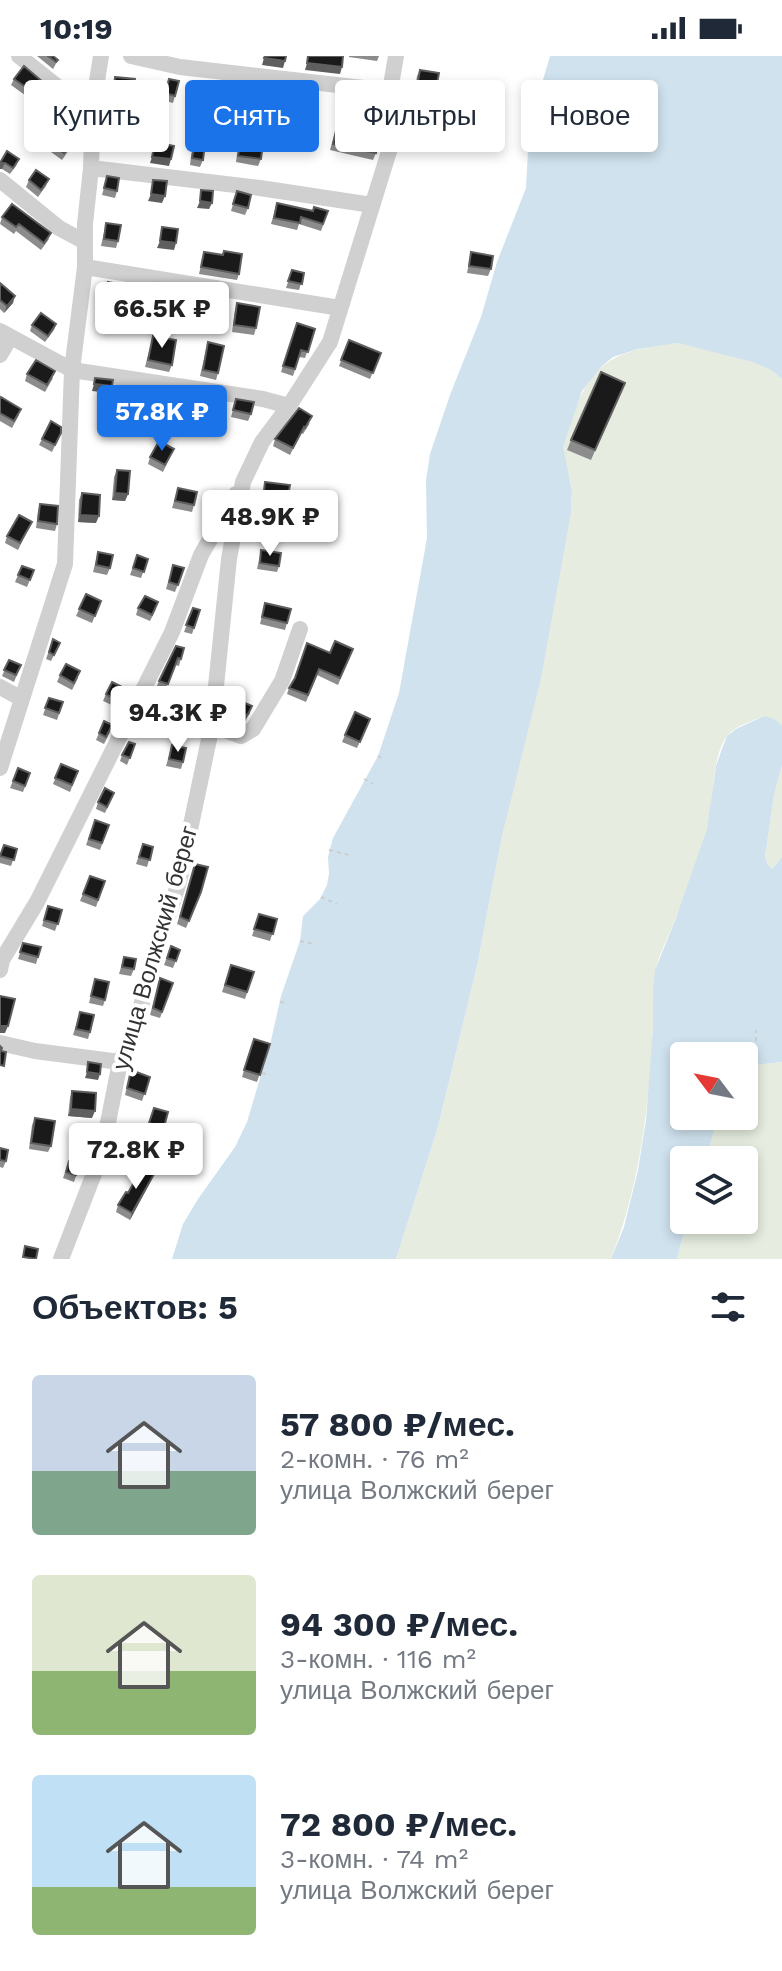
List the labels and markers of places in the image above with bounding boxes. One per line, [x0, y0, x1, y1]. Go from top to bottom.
pin: 66.5K ₽ [88, 282, 236, 350]
pin: 57.8K ₽ [88, 385, 236, 453]
pin: 48.9K ₽ [196, 490, 344, 558]
pin: 94.3K ₽ [104, 686, 252, 754]
pin: 72.8K ₽ [62, 1123, 210, 1191]

